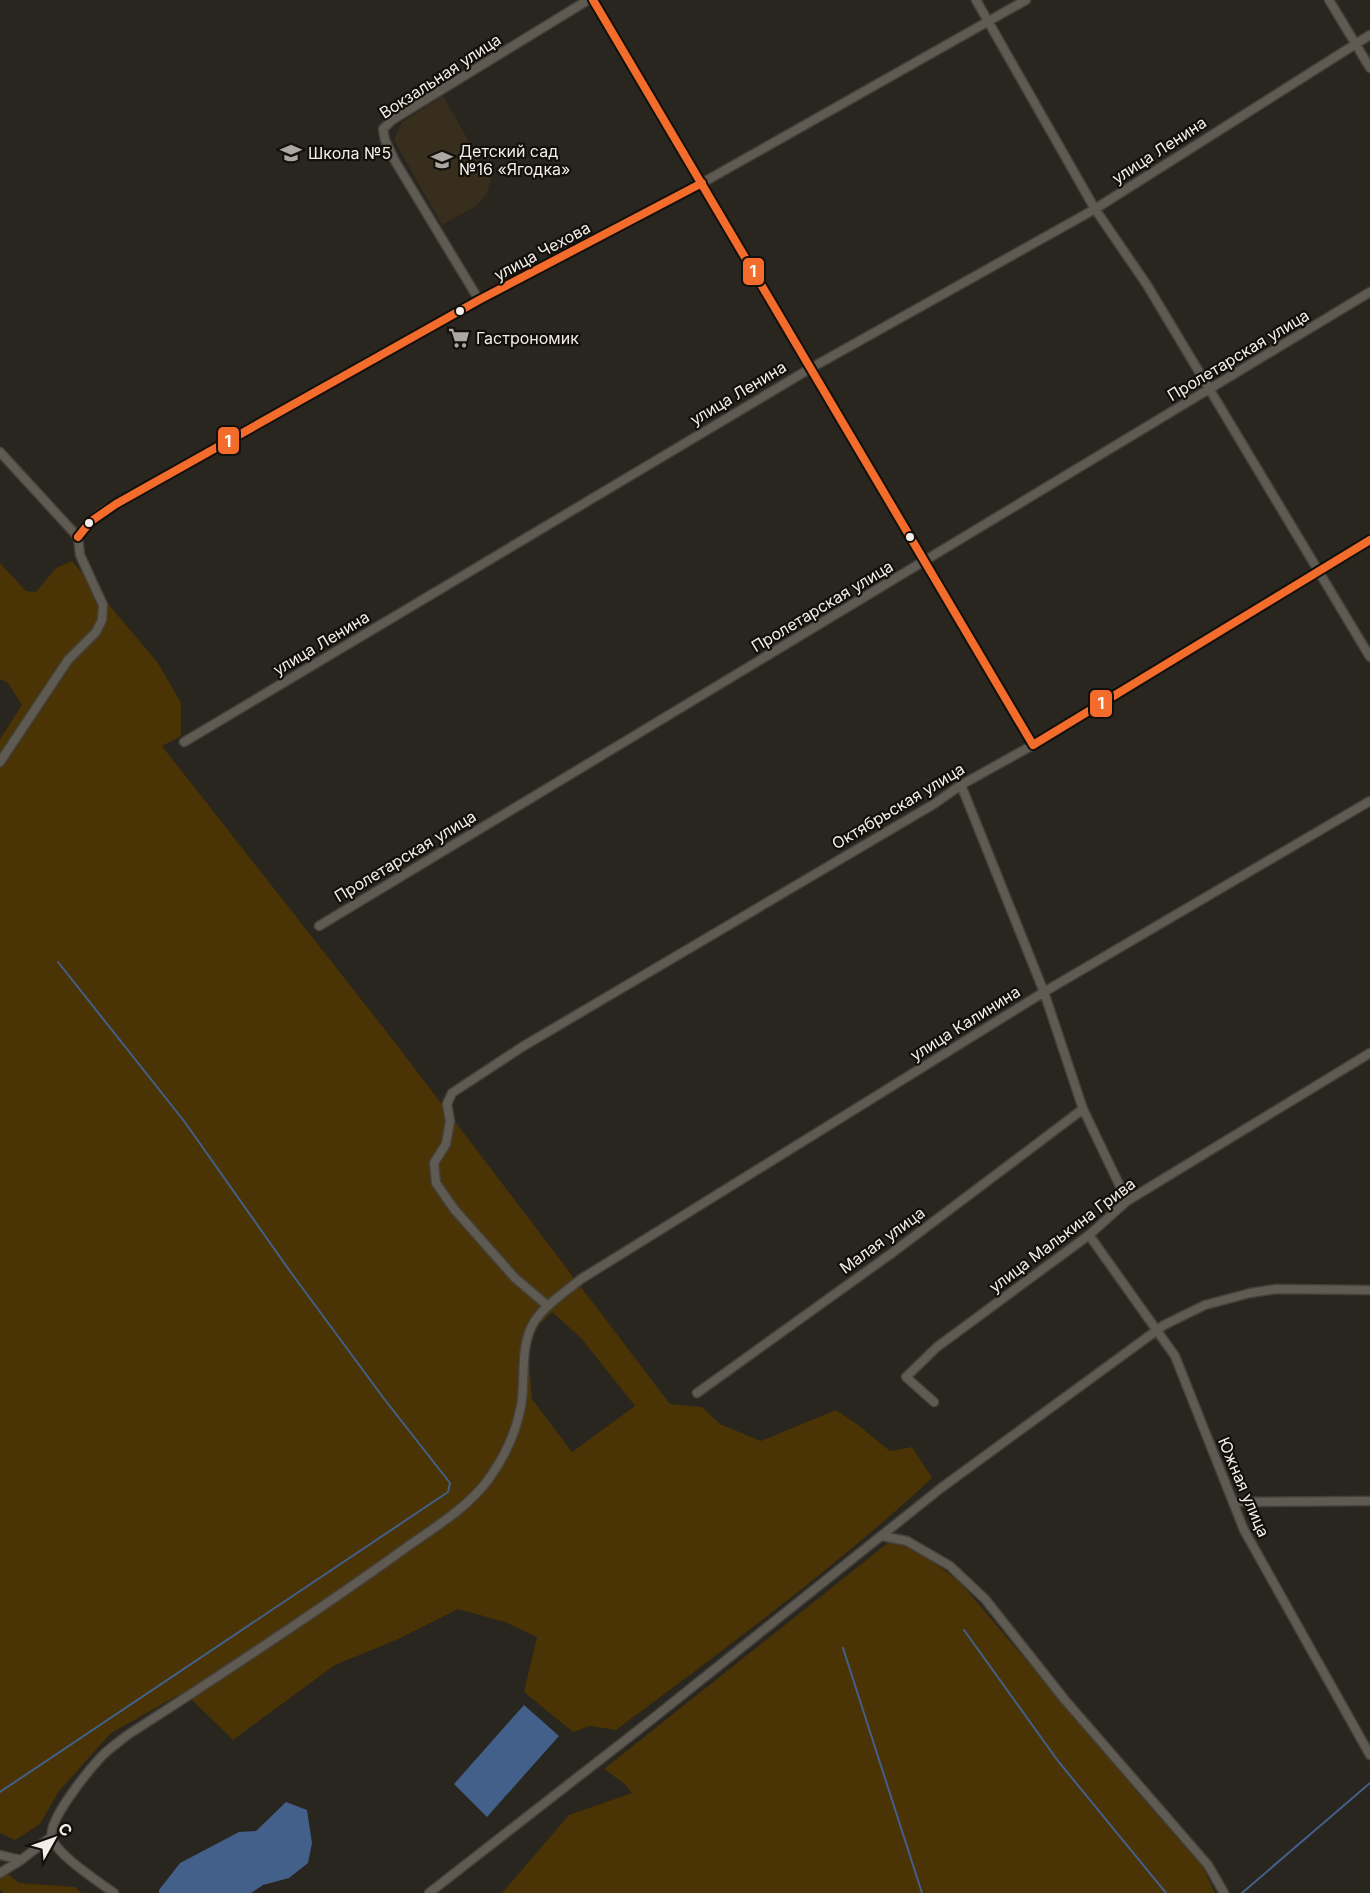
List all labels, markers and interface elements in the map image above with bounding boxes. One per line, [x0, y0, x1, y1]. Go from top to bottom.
street label: Вокзальная улица [376, 29, 504, 123]
street label: улица Ленина [1108, 112, 1210, 188]
school or university icon: Школа №5 [279, 141, 303, 165]
place label: Детский сад №16 «Ягодка» [459, 141, 570, 179]
place label: Школа №5 [308, 143, 391, 163]
school or university icon: Детский сад №16 «Ягодка» [430, 148, 454, 172]
street label: улица Чехова [490, 217, 594, 285]
line badge: 1 [742, 257, 765, 286]
text: 1 [750, 261, 756, 281]
unlabelled marker [454, 305, 466, 317]
street label: Пролетарская улица [1164, 305, 1312, 405]
supermarket icon: Гастрономик [447, 326, 471, 350]
place label: Гастрономик [476, 328, 579, 348]
street label: улица Ленина [686, 356, 790, 430]
line badge: 1 [217, 426, 240, 455]
text: 1 [225, 431, 231, 451]
unlabelled marker [83, 517, 95, 529]
unlabelled marker [904, 531, 916, 543]
street label: Пролетарская улица [748, 556, 896, 656]
street label: улица Ленина [269, 606, 373, 680]
line badge: 1 [1089, 689, 1113, 718]
text: 1 [1098, 693, 1104, 713]
street label: Октябрьская улица [828, 759, 968, 853]
street label: Пролетарская улица [331, 806, 479, 906]
street label: улица Калинина [906, 981, 1024, 1065]
street label: улица Малькина Грива [985, 1173, 1139, 1297]
street label: Малая улица [835, 1202, 929, 1278]
street label: Южная улица [1214, 1434, 1274, 1540]
north arrow [24, 1809, 84, 1869]
text: С [54, 1818, 77, 1840]

